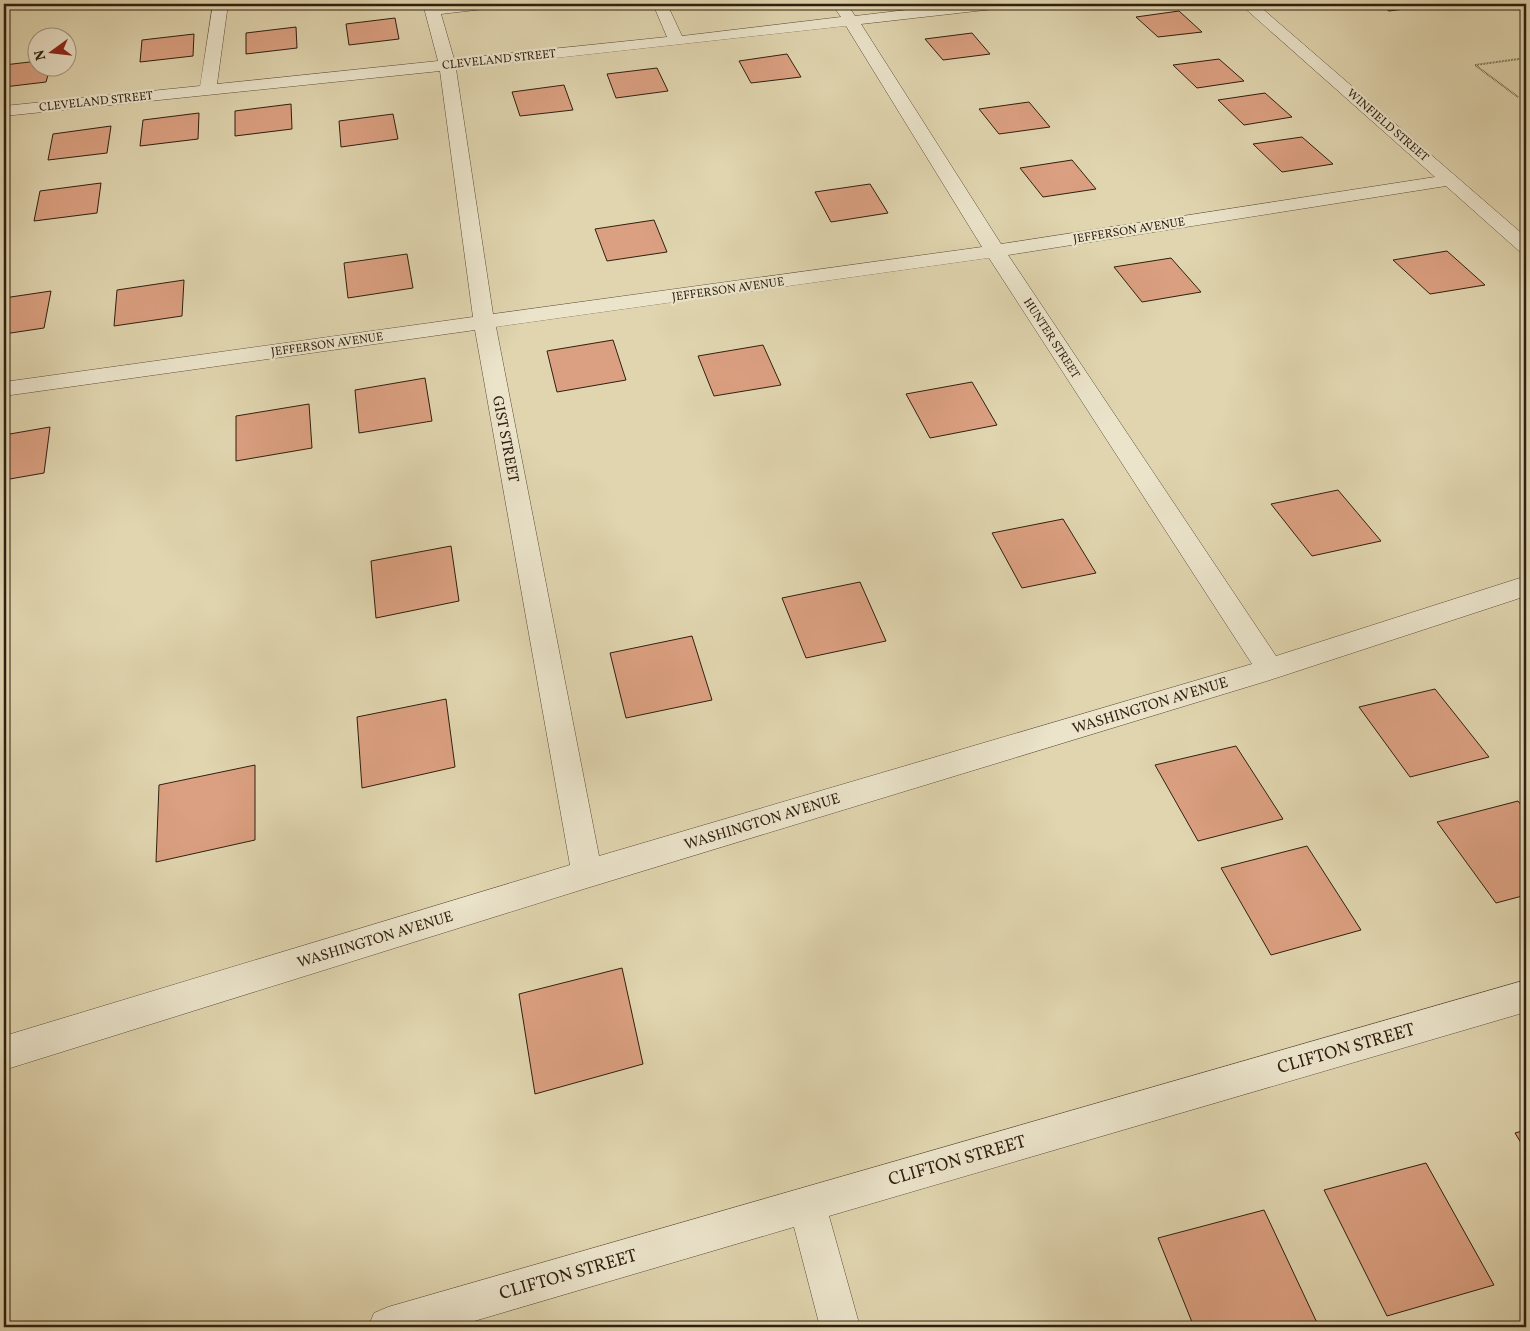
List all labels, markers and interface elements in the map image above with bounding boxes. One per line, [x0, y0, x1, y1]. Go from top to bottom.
north arrow [28, 28, 78, 78]
street label: CLEVELAND STREET [441, 46, 557, 74]
text: N [30, 48, 51, 62]
street label: WINFIELD STREET [1343, 86, 1432, 166]
street label: CLEVELAND STREET [38, 88, 154, 116]
street label: JEFFERSON AVENUE [1072, 214, 1186, 248]
street label: JEFFERSON AVENUE [671, 274, 785, 306]
street label: HUNTER STREET [1019, 295, 1083, 382]
street label: JEFFERSON AVENUE [270, 329, 384, 361]
street label: GIST STREET [486, 394, 523, 485]
street label: WASHINGTON AVENUE [1070, 673, 1231, 740]
street label: WASHINGTON AVENUE [682, 789, 843, 856]
street label: WASHINGTON AVENUE [295, 907, 456, 974]
street label: CLIFTON STREET [1275, 1018, 1419, 1081]
street label: CLIFTON STREET [886, 1130, 1030, 1193]
street label: CLIFTON STREET [497, 1244, 641, 1307]

